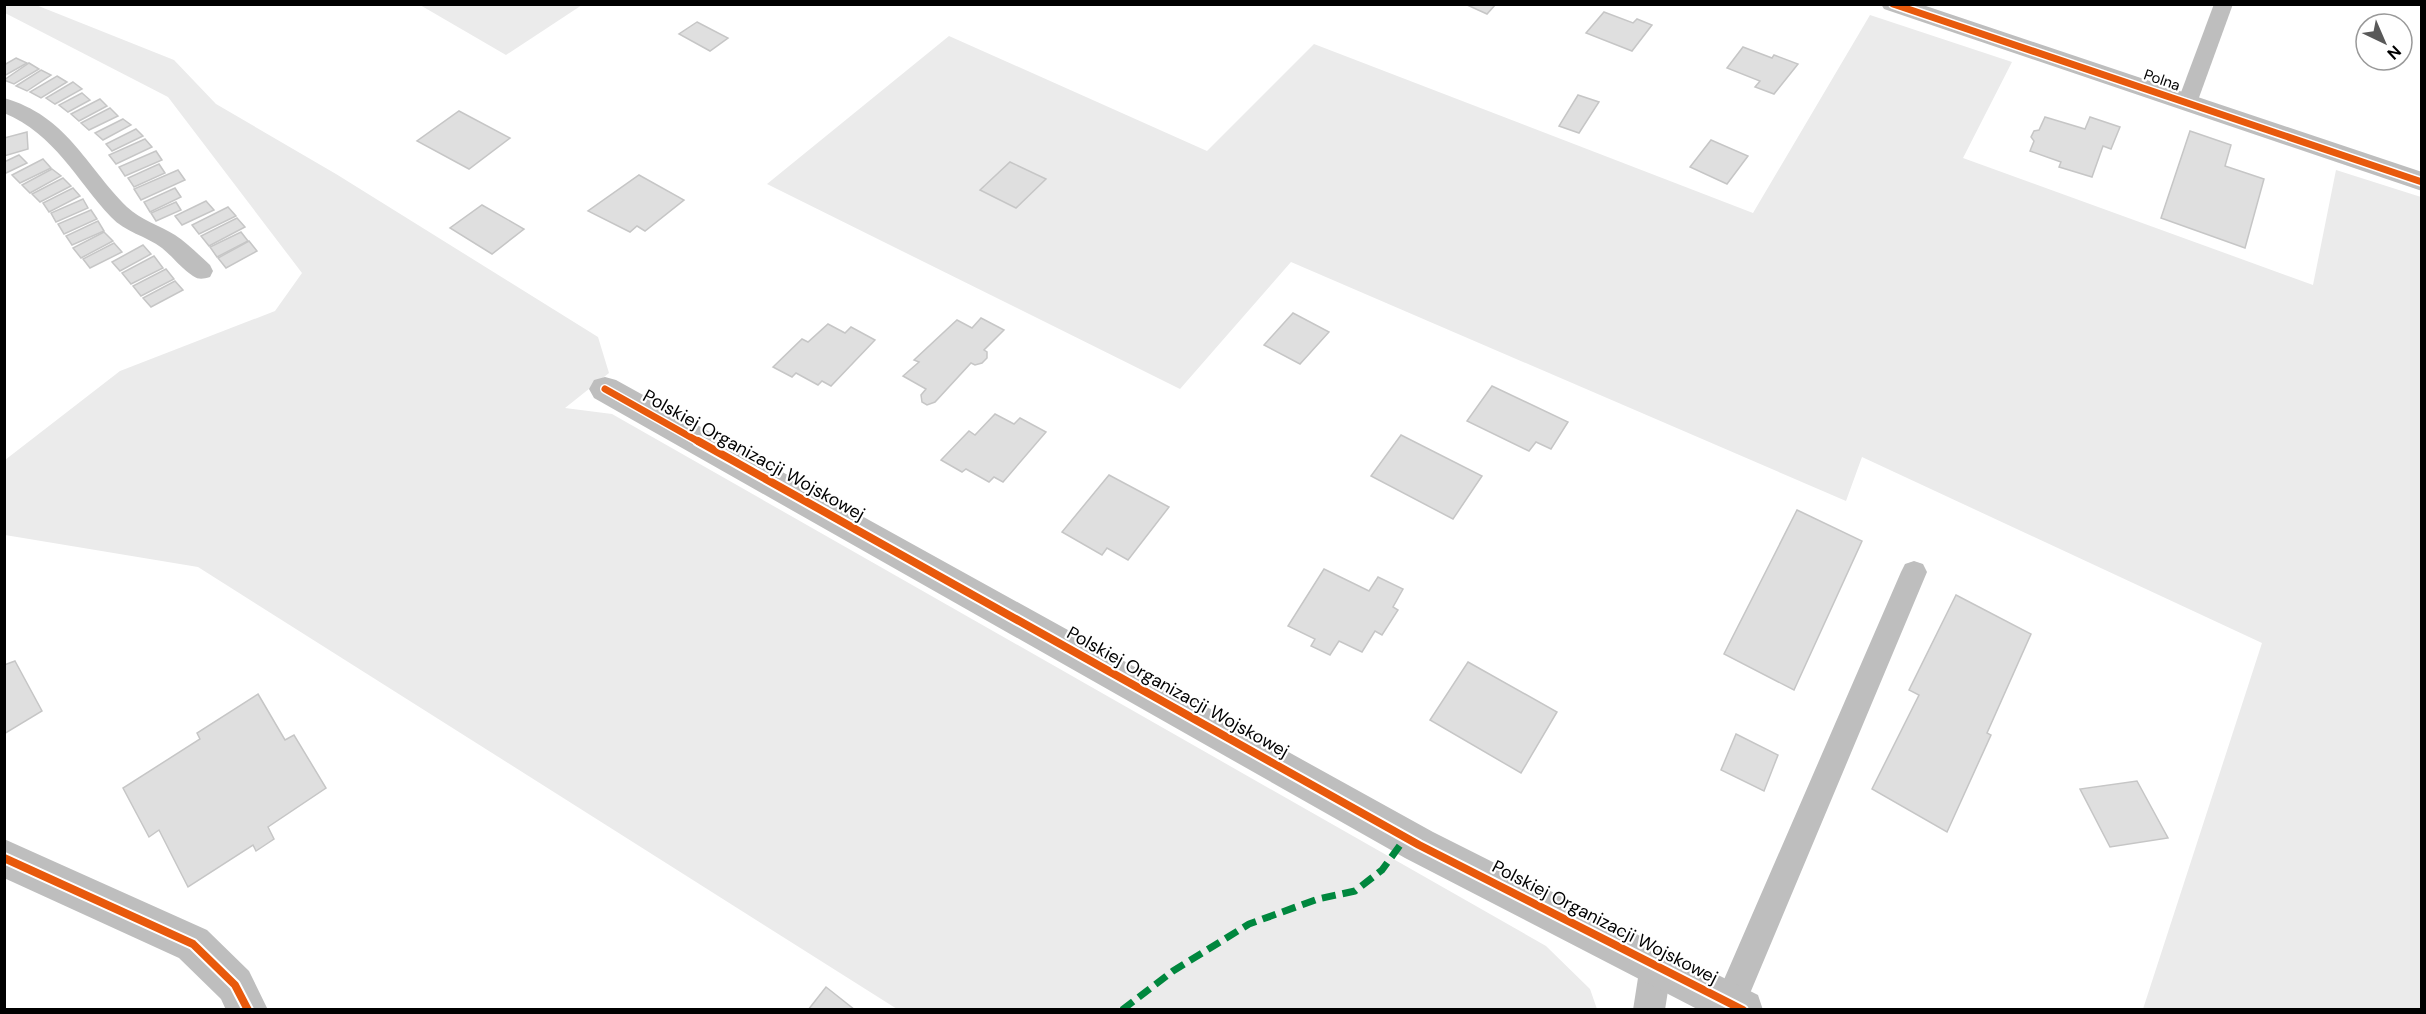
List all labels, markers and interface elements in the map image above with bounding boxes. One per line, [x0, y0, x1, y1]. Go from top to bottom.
north arrow [2354, 12, 2414, 72]
text: N [2383, 41, 2406, 64]
street label: Polna [2141, 64, 2183, 96]
street label: Polskiej Organizacji Wojskowej [639, 384, 869, 526]
street label: Polskiej Organizacji Wojskowej [1063, 621, 1293, 763]
street label: Polskiej Organizacji Wojskowej [1488, 854, 1722, 990]

